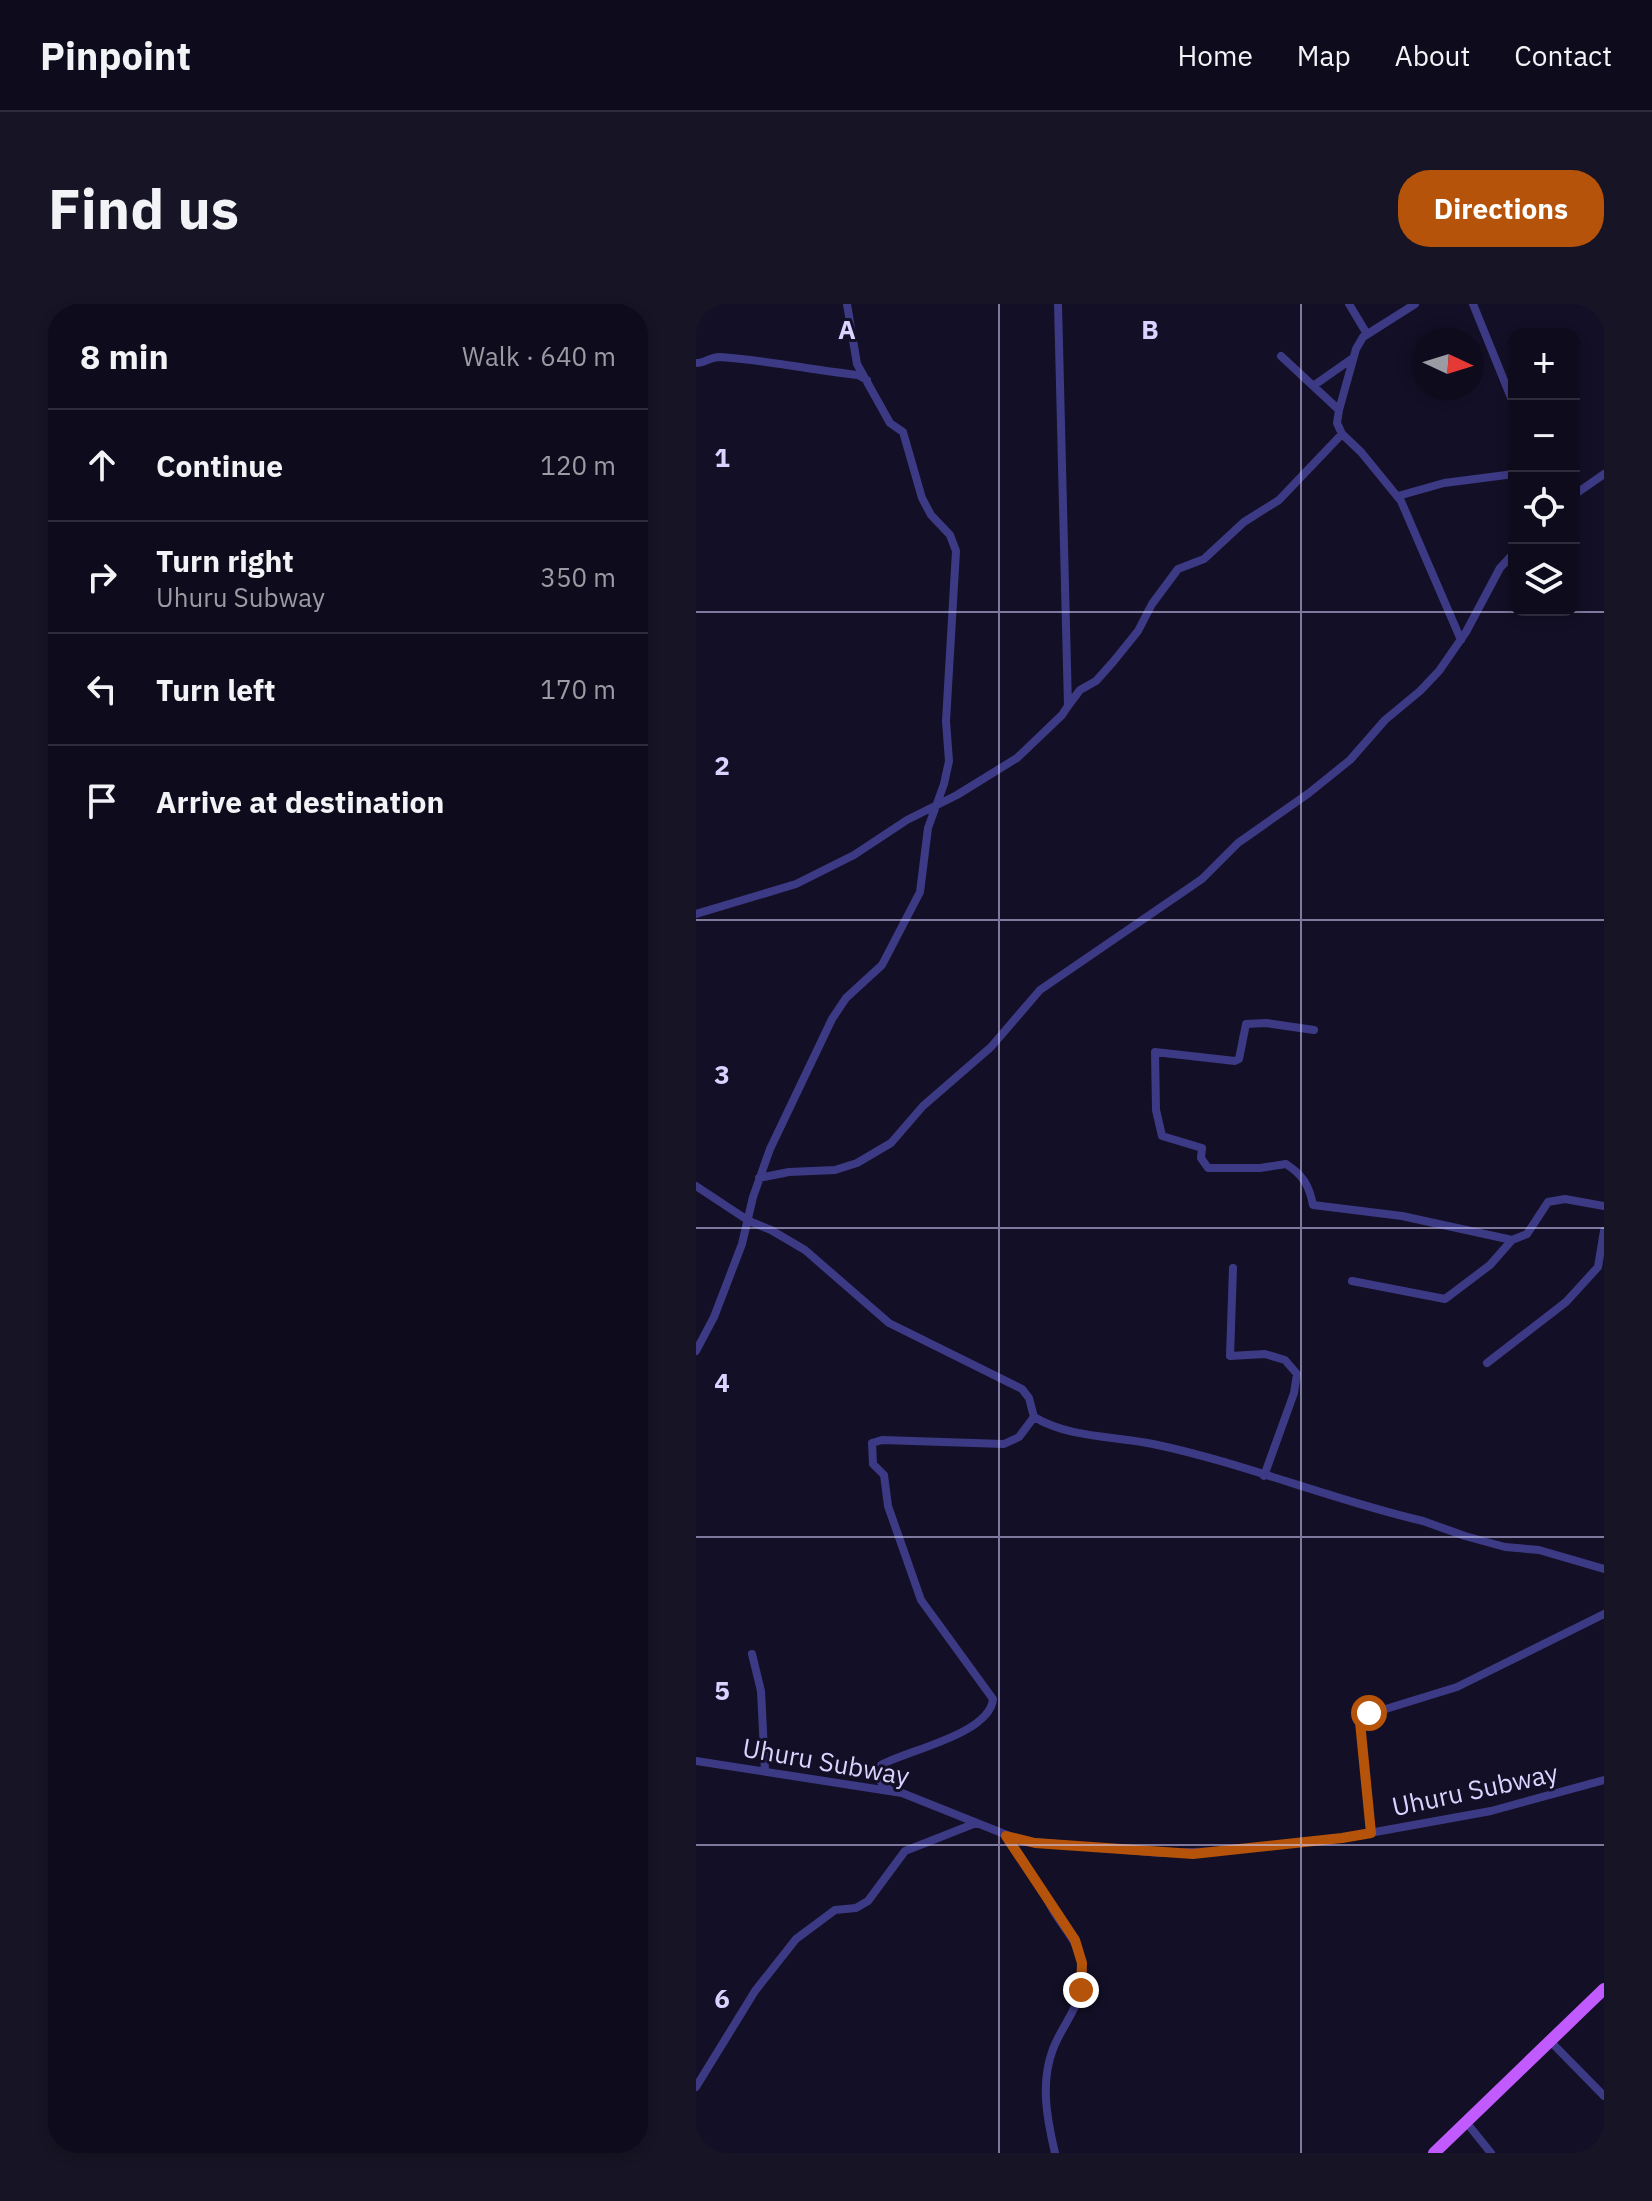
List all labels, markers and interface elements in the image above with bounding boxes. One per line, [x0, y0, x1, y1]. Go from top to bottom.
text: Pinpoint [40, 31, 191, 80]
text: Home [1177, 37, 1253, 74]
text: Map [1297, 37, 1351, 74]
text: About [1395, 37, 1470, 74]
text: Contact [1514, 37, 1612, 74]
button: Directions [1398, 170, 1604, 247]
text: Find us [48, 172, 239, 244]
text: A [838, 312, 856, 346]
text: B [1141, 312, 1159, 346]
north arrow [1412, 328, 1484, 400]
map controls [1508, 328, 1580, 616]
button: + [1508, 328, 1580, 400]
text: 8 min [80, 334, 169, 378]
text: Walk · 640 m [462, 339, 616, 373]
button: − [1508, 400, 1580, 472]
text: 1 [714, 440, 730, 474]
icon: ahead [80, 443, 124, 487]
text: Continue [156, 446, 283, 485]
text: 120 m [540, 448, 616, 482]
button: locate [1508, 472, 1580, 544]
text: Turn right [156, 541, 294, 580]
button: layers [1508, 544, 1580, 616]
icon: right [80, 555, 124, 599]
text: 350 m [540, 560, 616, 594]
text: Uhuru Subway [156, 580, 325, 614]
icon: left [80, 667, 124, 711]
text: Turn left [156, 670, 275, 709]
text: 170 m [540, 672, 616, 706]
text: 2 [714, 748, 730, 782]
icon: arrive [80, 779, 124, 823]
text: Arrive at destination [156, 782, 444, 821]
text: 3 [714, 1057, 730, 1091]
text: 4 [714, 1365, 730, 1399]
text: 5 [714, 1673, 730, 1707]
route start [1351, 1695, 1387, 1731]
street label: Uhuru Subway [740, 1730, 912, 1792]
street label: Uhuru Subway [1389, 1755, 1561, 1823]
route end [1063, 1972, 1099, 2008]
text: 6 [714, 1981, 730, 2015]

